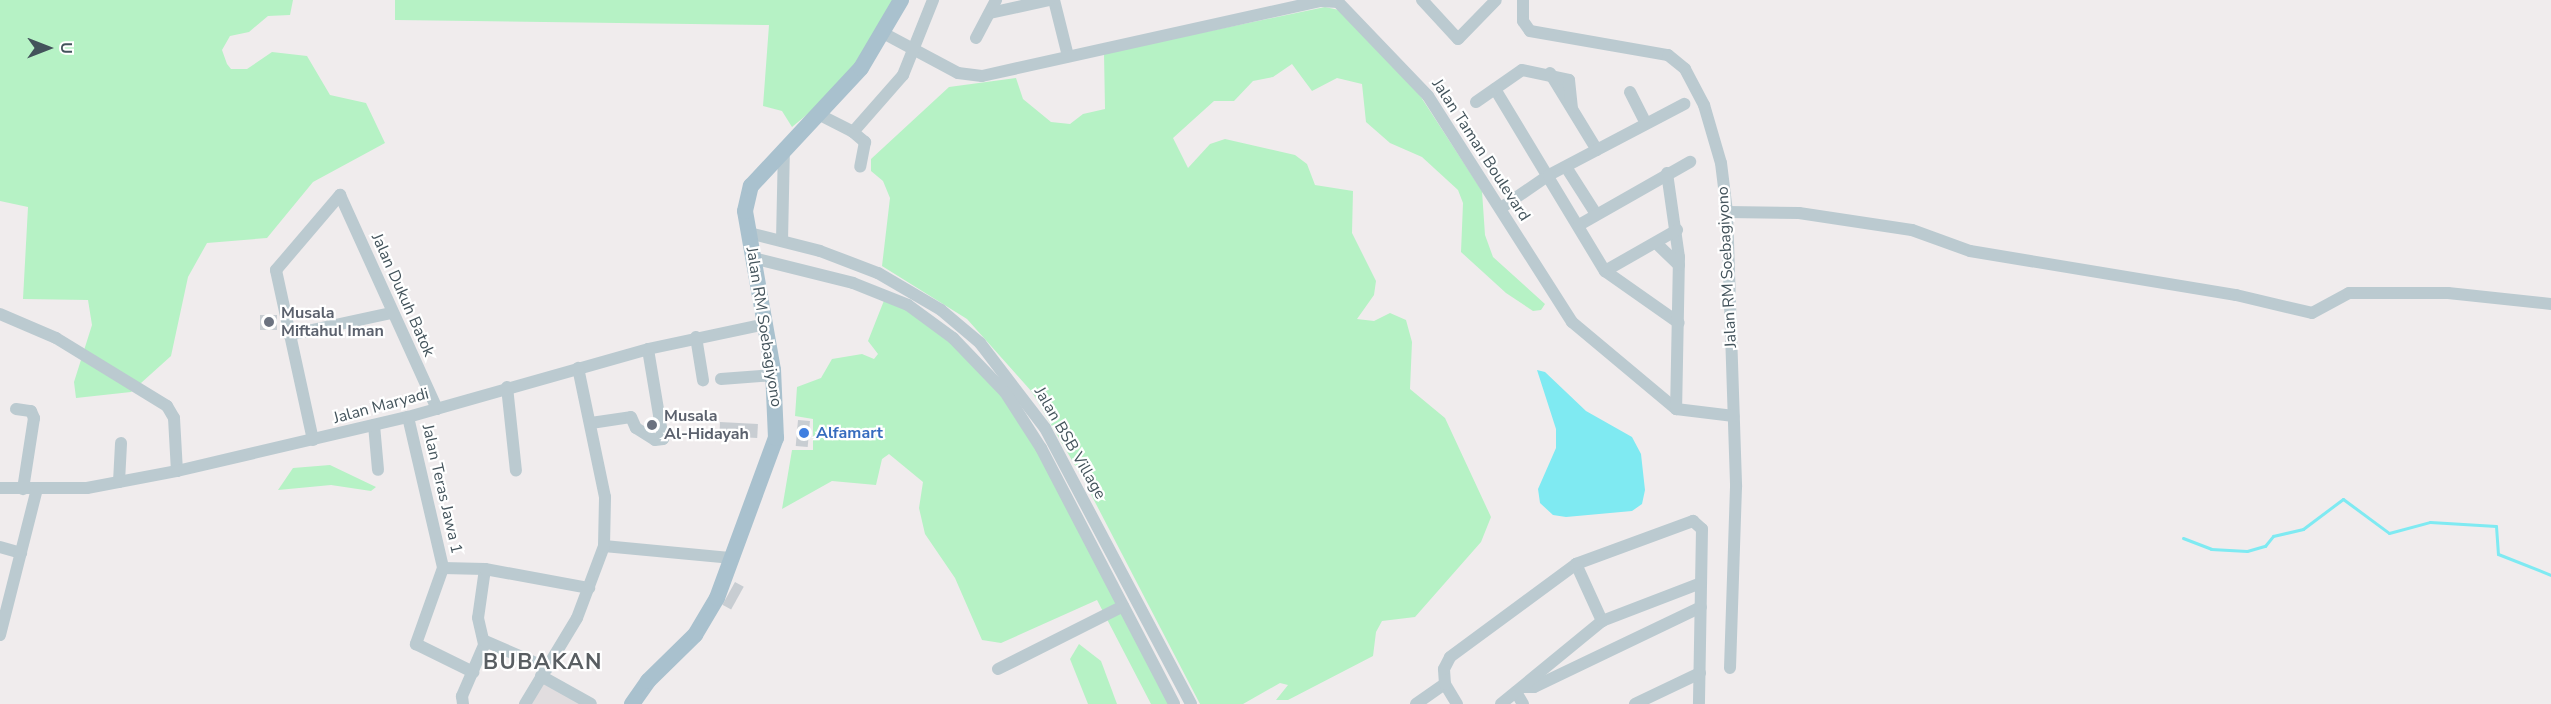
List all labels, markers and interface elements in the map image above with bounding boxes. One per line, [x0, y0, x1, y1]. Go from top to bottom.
north arrow [18, 18, 78, 78]
text: U [55, 42, 77, 54]
street label: Jalan Taman Boulevard [1428, 75, 1534, 225]
street label: Jalan RM Soebagiyono [1713, 186, 1741, 348]
street label: Jalan Dukuh Batok [367, 230, 439, 360]
street label: Jalan RM Soebagiyono [742, 246, 786, 408]
place label: Musala Miftahul Iman [281, 303, 384, 341]
marker: Musala Miftahul Iman [262, 315, 276, 329]
street label: Jalan Maryadi [331, 384, 431, 428]
street label: Jalan BSB Village [1030, 384, 1110, 502]
place label: Musala Al-Hidayah [664, 406, 749, 444]
marker: Musala Al-Hidayah [645, 418, 659, 432]
street label: Jalan Teras Jawa 1 [418, 423, 466, 555]
place label: Alfamart [816, 423, 883, 443]
marker: Alfamart [797, 426, 811, 440]
district label: BUBAKAN [483, 650, 603, 676]

